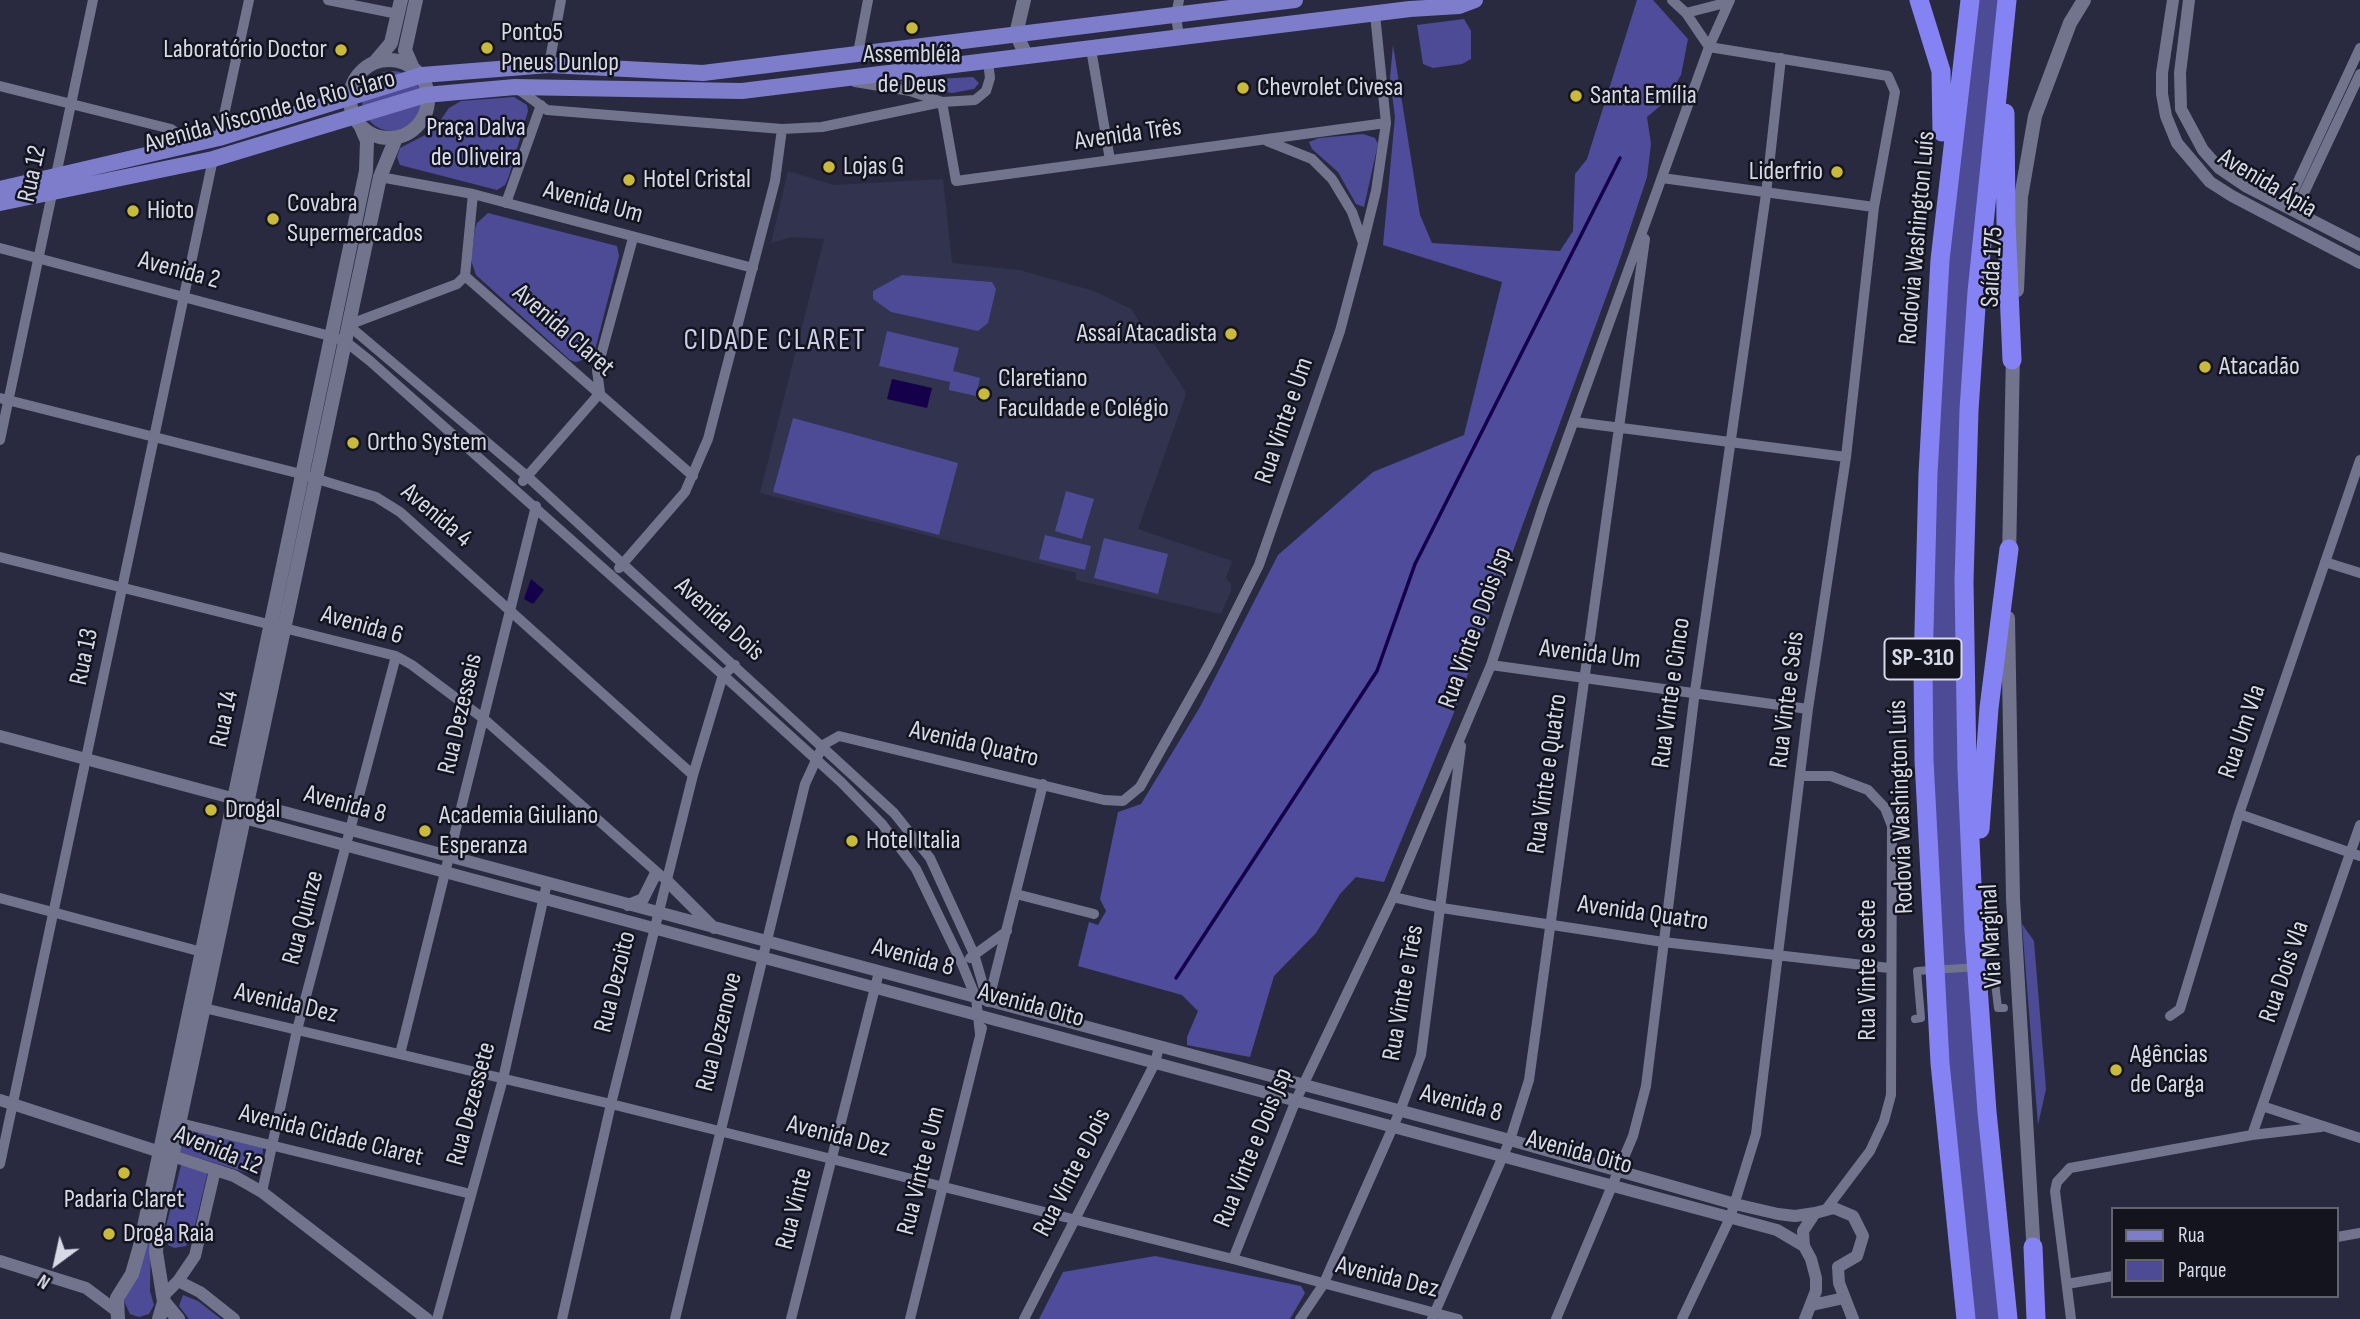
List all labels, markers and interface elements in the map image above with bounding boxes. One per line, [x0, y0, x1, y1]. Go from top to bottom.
place label: Ponto5 Pneus Dunlop [501, 17, 619, 78]
marker: Assembléia de Deus [904, 20, 920, 36]
place label: Laboratório Doctor [163, 34, 327, 66]
place label: Assembléia de Deus [863, 39, 961, 100]
marker: Ponto5 Pneus Dunlop [479, 40, 495, 56]
marker: Laboratório Doctor [333, 42, 349, 58]
street label: Avenida Visconde de Rio Claro [141, 64, 399, 160]
place label: Chevrolet Civesa [1257, 72, 1403, 104]
marker: Chevrolet Civesa [1235, 80, 1251, 96]
place label: Santa Emília [1590, 80, 1697, 112]
marker: Santa Emília [1568, 88, 1584, 104]
park label: Praça Dalva de Oliveira [426, 112, 526, 174]
street label: Avenida Três [1073, 112, 1183, 158]
street label: Rodovia Washington Luís [1893, 130, 1943, 346]
street label: Avenida Ápia [2212, 142, 2322, 226]
street label: Rua 12 [12, 143, 54, 205]
place label: Lojas G [843, 151, 904, 183]
place label: Liderfrio [1749, 156, 1823, 188]
marker: Lojas G [821, 159, 837, 175]
place label: Hotel Cristal [643, 164, 751, 196]
marker: Liderfrio [1829, 164, 1845, 180]
marker: Hotel Cristal [621, 172, 637, 188]
street label: Avenida Um [540, 175, 646, 231]
place label: Covabra Supermercados [287, 188, 423, 249]
place label: Hioto [147, 195, 194, 227]
marker: Hioto [125, 203, 141, 219]
marker: Covabra Supermercados [265, 211, 281, 227]
street label: Saída 175 [1975, 226, 2011, 308]
street label: Avenida 2 [135, 245, 223, 297]
street label: Avenida Claret [506, 278, 620, 384]
place label: Assaí Atacadista [1077, 318, 1217, 350]
district label: CIDADE CLARET [685, 323, 865, 359]
marker: Assaí Atacadista [1223, 326, 1239, 342]
place label: Atacadão [2219, 351, 2300, 383]
street label: Rua Vinte e Um [1249, 354, 1321, 488]
marker: Atacadão [2197, 359, 2213, 375]
place label: Claretiano Faculdade e Colégio [998, 363, 1169, 424]
marker: Claretiano Faculdade e Colégio [976, 386, 992, 402]
place label: Ortho System [367, 427, 487, 459]
marker: Ortho System [345, 435, 361, 451]
street label: Avenida 4 [394, 477, 478, 555]
street label: Rua Vinte e Dois Jsp [1432, 543, 1520, 713]
street label: Avenida Dois [668, 572, 770, 668]
street label: Avenida 6 [318, 600, 406, 652]
street label: Rua Vinte e Cinco [1646, 616, 1698, 770]
street label: Rua 13 [64, 626, 106, 688]
street label: Rua Vinte e Seis [1764, 630, 1812, 770]
street label: Avenida Um [1538, 633, 1642, 677]
road number: SP-310 [1884, 638, 1962, 680]
street label: Rua Dezesseis [432, 651, 490, 777]
street label: Rua Um Vla [2212, 681, 2274, 783]
street label: Rua 14 [204, 688, 246, 750]
street label: Rua Vinte e Quatro [1521, 692, 1575, 856]
street label: Rodovia Washington Luís [1883, 699, 1921, 915]
street label: Avenida Quatro [906, 715, 1042, 775]
street label: Avenida 8 [301, 779, 389, 831]
place label: Drogal [225, 794, 280, 826]
place label: Academia Giuliano Esperanza [439, 800, 598, 862]
marker: Drogal [203, 802, 219, 818]
marker: Academia Giuliano Esperanza [417, 823, 433, 839]
place label: Hotel Italia [866, 825, 960, 857]
marker: Hotel Italia [844, 833, 860, 849]
street label: Rua Quinze [276, 868, 332, 968]
street label: Via Marginal [1974, 883, 2010, 989]
street label: Avenida Quatro [1576, 889, 1710, 939]
street label: Rua Vinte e Sete [1852, 899, 1884, 1041]
street label: Rua Dois Vla [2253, 917, 2317, 1027]
street label: Rua Vinte e Três [1377, 923, 1431, 1063]
street label: Rua Dezoito [588, 928, 644, 1036]
street label: Avenida 8 [869, 932, 957, 984]
street label: Rua Dezenove [690, 969, 750, 1095]
street label: Avenida Dez [232, 977, 340, 1031]
street label: Avenida Oito [975, 977, 1087, 1035]
street label: Rua Dezessete [441, 1039, 503, 1169]
place label: Agências de Carga [2130, 1039, 2208, 1100]
marker: Agências de Carga [2108, 1062, 2124, 1078]
street label: Rua Vinte e Dois Jsp [1208, 1064, 1300, 1232]
street label: Avenida 8 [1417, 1078, 1505, 1130]
street label: Avenida Cidade Claret [236, 1098, 426, 1174]
street label: Rua Vinte e Um [891, 1104, 953, 1238]
street label: Rua Vinte e Dois [1027, 1104, 1119, 1242]
street label: Avenida Dez [783, 1109, 893, 1165]
street label: Avenida 12 [169, 1119, 267, 1183]
street label: Avenida Oito [1523, 1124, 1635, 1182]
marker: Padaria Claret [116, 1165, 132, 1181]
street label: Rua Vinte [770, 1165, 820, 1253]
place label: Padaria Claret [64, 1184, 184, 1216]
legend [2112, 1207, 2339, 1298]
place label: Droga Raia [123, 1218, 214, 1250]
text: Rua [2178, 1223, 2205, 1248]
marker: Droga Raia [101, 1226, 117, 1242]
north arrow [21, 1228, 91, 1298]
street label: Avenida Dez [1332, 1250, 1442, 1306]
text: Parque [2178, 1258, 2226, 1283]
text: N [34, 1269, 55, 1293]

